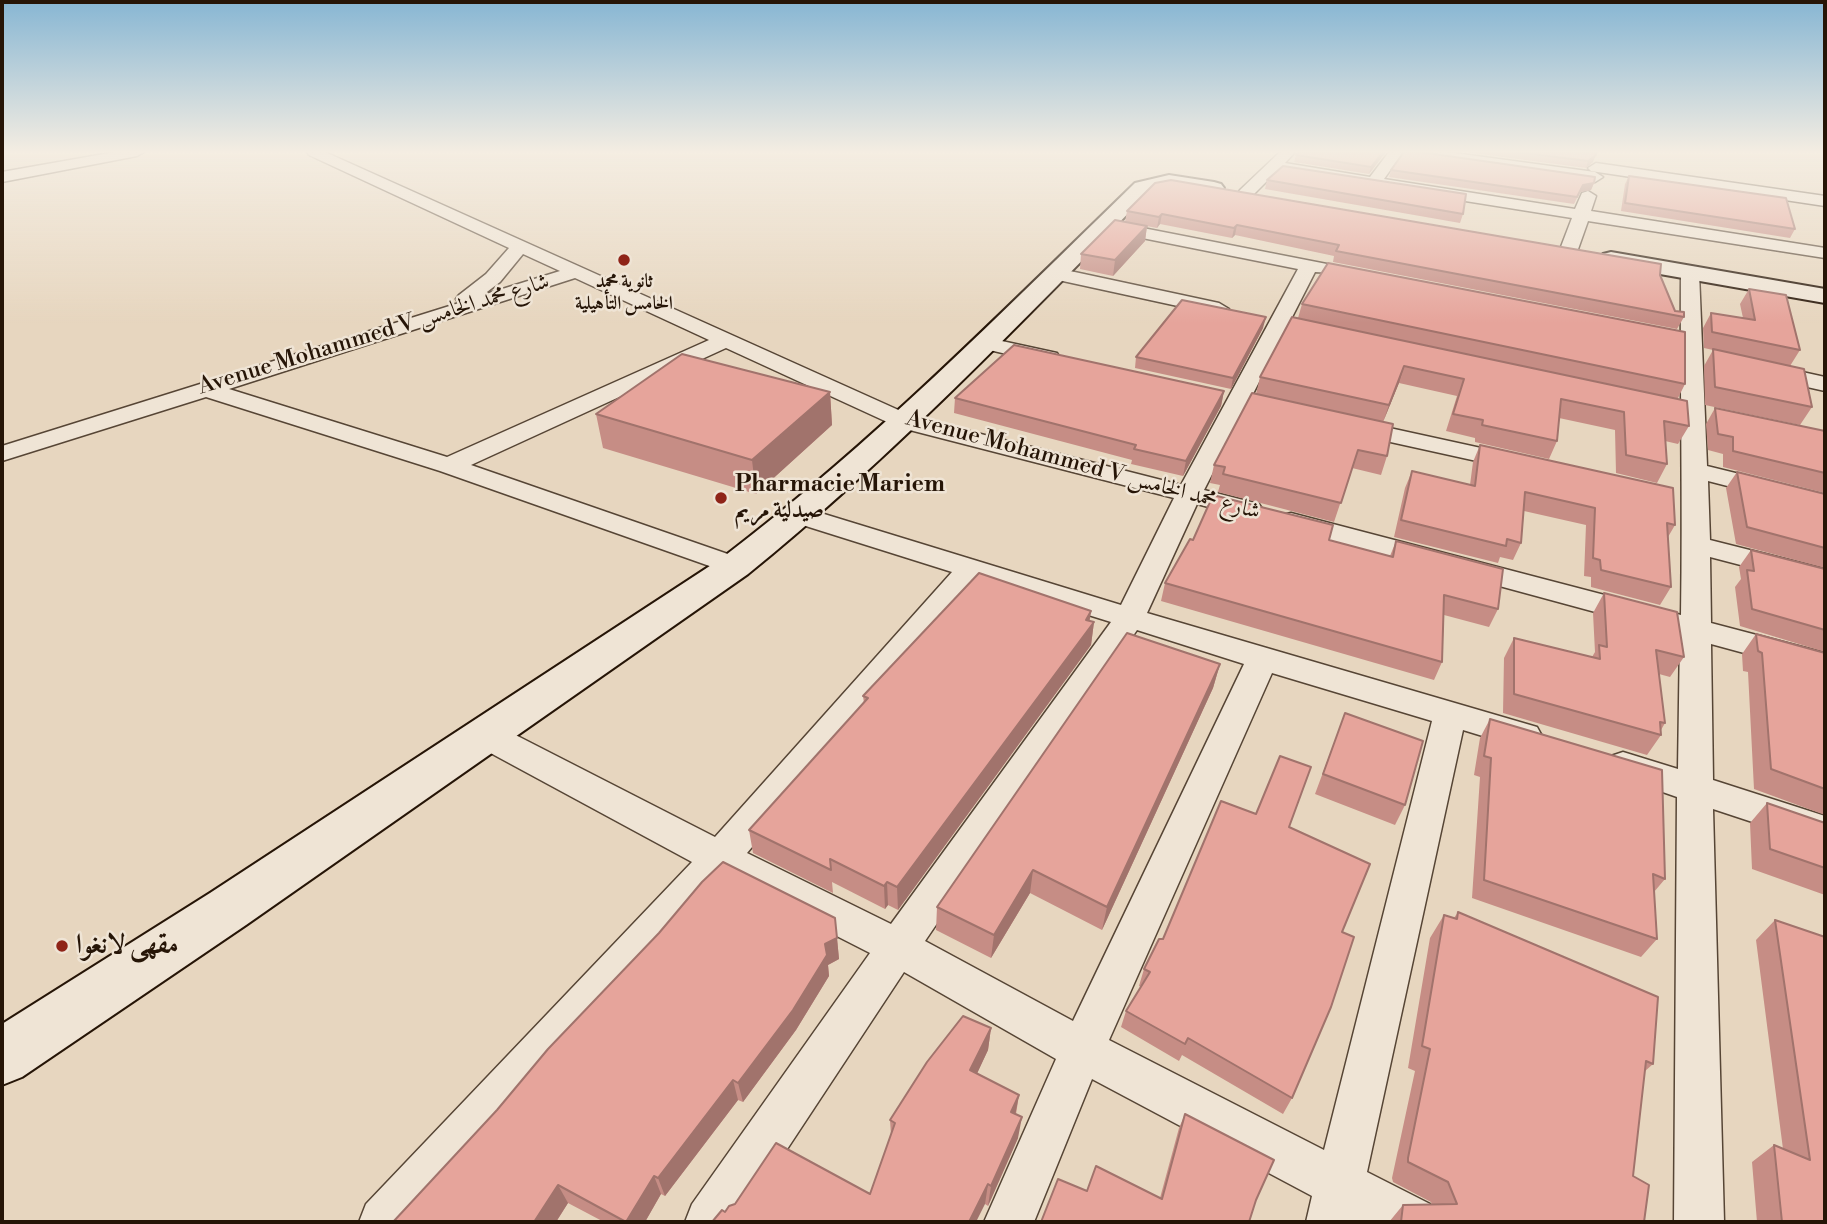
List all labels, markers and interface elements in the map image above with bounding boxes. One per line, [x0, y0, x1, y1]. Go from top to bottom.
marker: ثانوية محمد الخامس التأهيلية [616, 252, 632, 268]
street label: Avenue Mohammed V شارع محمد الخامس [195, 268, 553, 402]
place label: ثانوية محمد الخامس التأهيلية [575, 271, 673, 315]
street label: Avenue Mohammed V شارع محمد الخامس [903, 405, 1263, 527]
place label: Pharmacie Mariem صيدلية مريم [735, 471, 945, 525]
marker: Pharmacie Mariem صيدلية مريم [713, 490, 729, 506]
place label: مقهى لانغوا [76, 929, 179, 963]
marker: مقهى لانغوا [54, 938, 70, 954]

